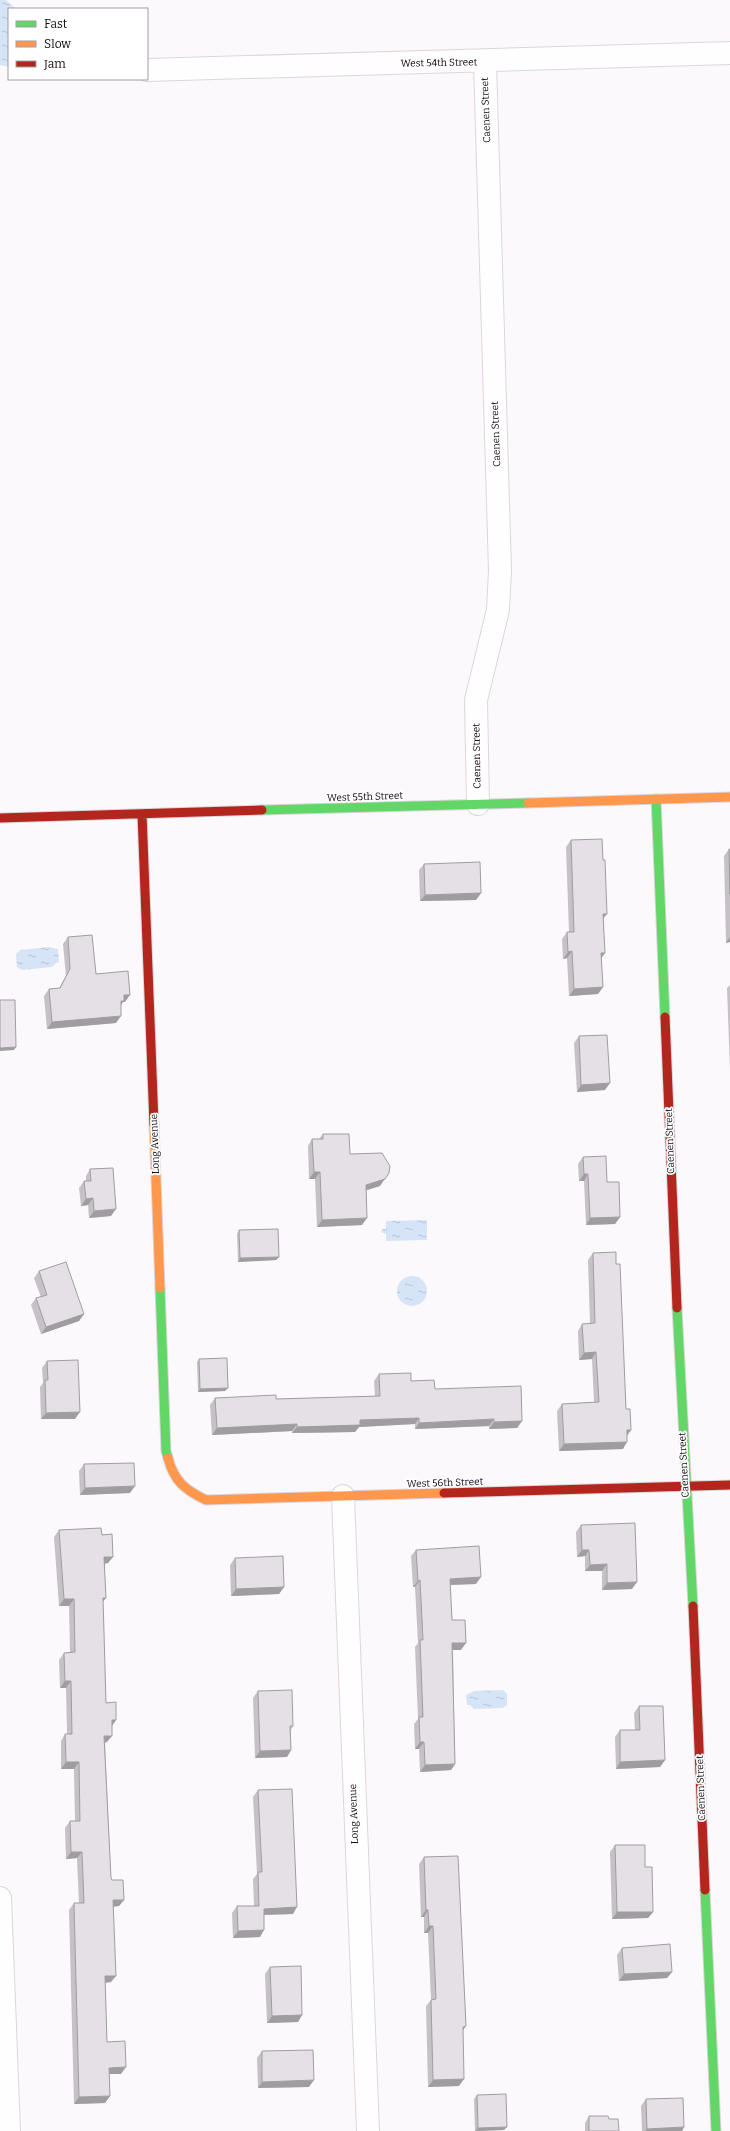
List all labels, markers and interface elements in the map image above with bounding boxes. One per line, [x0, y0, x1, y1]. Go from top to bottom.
legend [8, 8, 148, 80]
text: Fast [44, 17, 68, 31]
text: Slow [44, 37, 71, 51]
street label: West 54th Street [401, 56, 478, 70]
text: Jam [43, 57, 66, 71]
street label: Caenen Street [479, 77, 493, 143]
street label: Caenen Street [489, 401, 503, 467]
street label: Caenen Street [470, 723, 484, 789]
street label: West 55th Street [327, 790, 404, 804]
street label: Caenen Street [663, 1108, 677, 1174]
street label: Long Avenue [148, 1114, 162, 1174]
street label: Caenen Street [676, 1432, 692, 1498]
street label: West 56th Street [407, 1476, 484, 1490]
street label: Caenen Street [694, 1755, 708, 1821]
street label: Long Avenue [347, 1784, 361, 1844]

